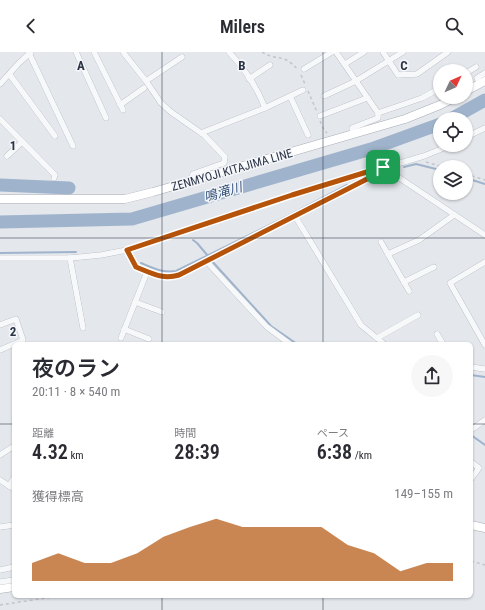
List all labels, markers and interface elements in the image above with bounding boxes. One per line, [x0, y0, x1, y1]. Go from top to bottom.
icon: back [20, 15, 42, 37]
icon: search [443, 15, 465, 37]
text: Milers [220, 16, 265, 37]
text: A [77, 58, 85, 73]
text: B [238, 58, 246, 73]
text: C [400, 58, 408, 73]
north arrow [433, 64, 473, 104]
map controls [433, 64, 473, 200]
button: locate [433, 112, 473, 152]
text: 1 [10, 138, 16, 153]
street label: ZENMYOJI KITAJIMA LINE [170, 146, 294, 194]
pin [366, 150, 400, 184]
icon: arrive [372, 156, 394, 178]
button: layers [433, 160, 473, 200]
water label: 鳴滝川 [202, 179, 246, 205]
text: 2 [10, 324, 17, 339]
button: share [411, 355, 453, 397]
text: 夜のラン [32, 356, 120, 381]
text: 20:11 · 8 × 540 m [32, 384, 120, 399]
text: 距離 [32, 427, 54, 440]
text: 時間 [174, 427, 196, 440]
text: ペース [317, 427, 349, 440]
text: 4.32 [32, 440, 68, 464]
text: 28:39 [174, 440, 220, 464]
text: 6:38 [317, 440, 352, 464]
text: km [68, 449, 84, 462]
text: /km [352, 449, 372, 462]
text: 149–155 m [394, 486, 453, 501]
text: 獲得標高 [32, 489, 84, 504]

